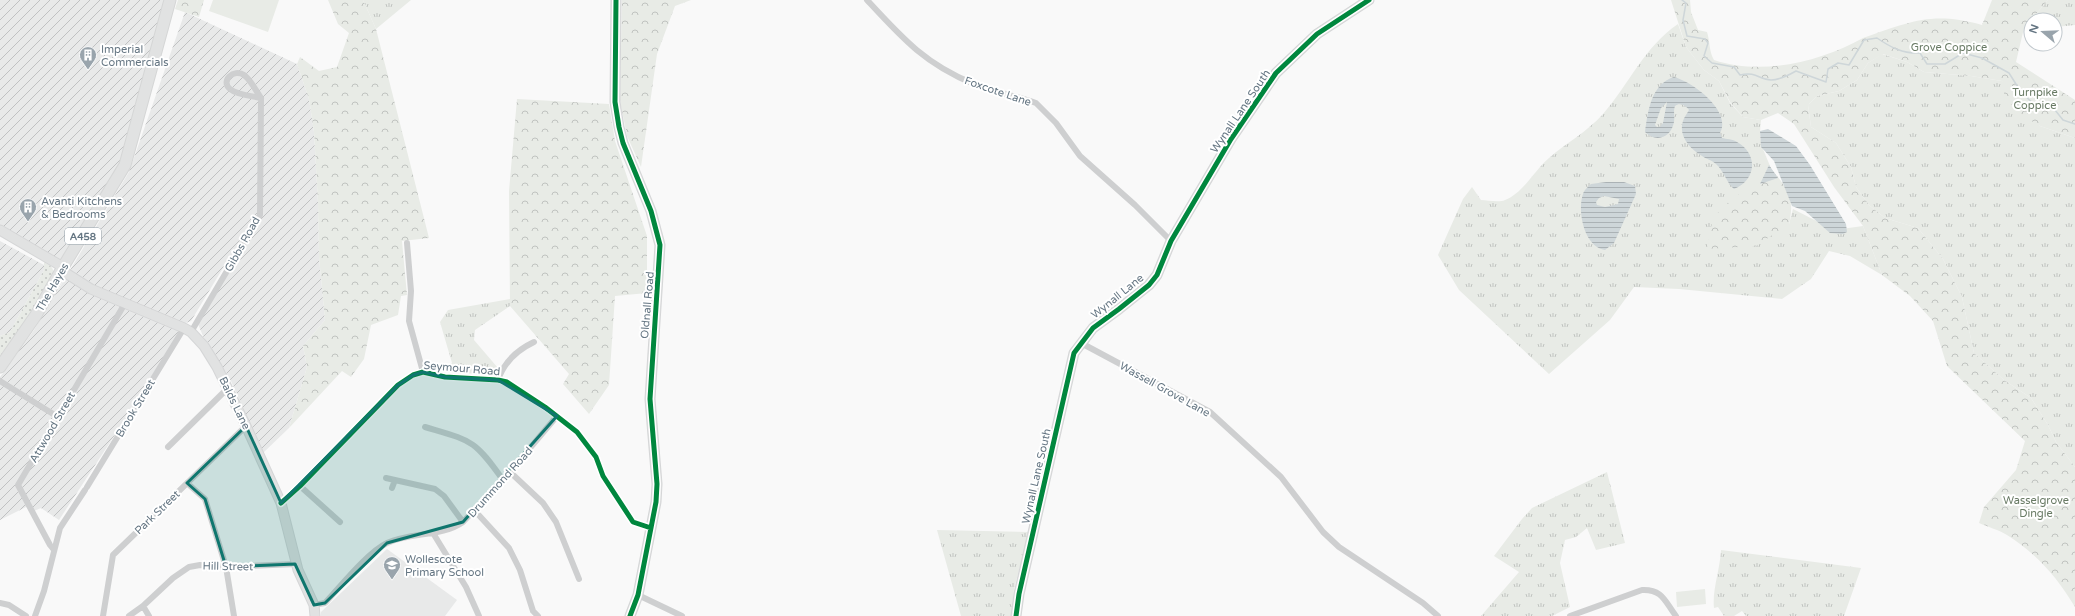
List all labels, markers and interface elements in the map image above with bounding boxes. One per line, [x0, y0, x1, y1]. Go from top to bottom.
north arrow [2023, 12, 2063, 52]
text: N [2026, 23, 2042, 35]
park label: Grove Coppice [1911, 41, 1987, 54]
place label: Imperial Commercials [101, 43, 168, 69]
building icon: Imperial Commercials [78, 45, 98, 70]
street label: Wynall Lane South [1208, 67, 1273, 155]
street label: Foxcote Lane [963, 74, 1033, 109]
park label: Turnpike Coppice [2012, 86, 2058, 112]
place label: Avanti Kitchens & Bedrooms [41, 195, 122, 221]
building icon: Avanti Kitchens & Bedrooms [18, 197, 38, 222]
street label: Gibbs Road [222, 214, 263, 274]
road number: A458 [65, 228, 101, 244]
street label: The Hayes [33, 261, 72, 314]
street label: Oldnall Road [638, 271, 657, 339]
street label: Wynall Lane [1089, 271, 1146, 321]
street label: Seymour Road [423, 359, 501, 378]
street label: Wassell Grove Lane [1117, 359, 1212, 420]
street label: Balds Lane [216, 375, 253, 432]
street label: Brook Street [113, 377, 158, 440]
street label: Attwood Street [27, 390, 78, 465]
street label: Wynall Lane South [1019, 427, 1054, 525]
street label: Drummond Road [465, 444, 535, 520]
street label: Park Street [132, 488, 183, 537]
park label: Wasselgrove Dingle [2003, 494, 2069, 520]
place label: Wollescote Primary School [405, 553, 484, 579]
school or university icon: Wollescote Primary School [382, 555, 402, 580]
street label: Hill Street [203, 560, 253, 573]

